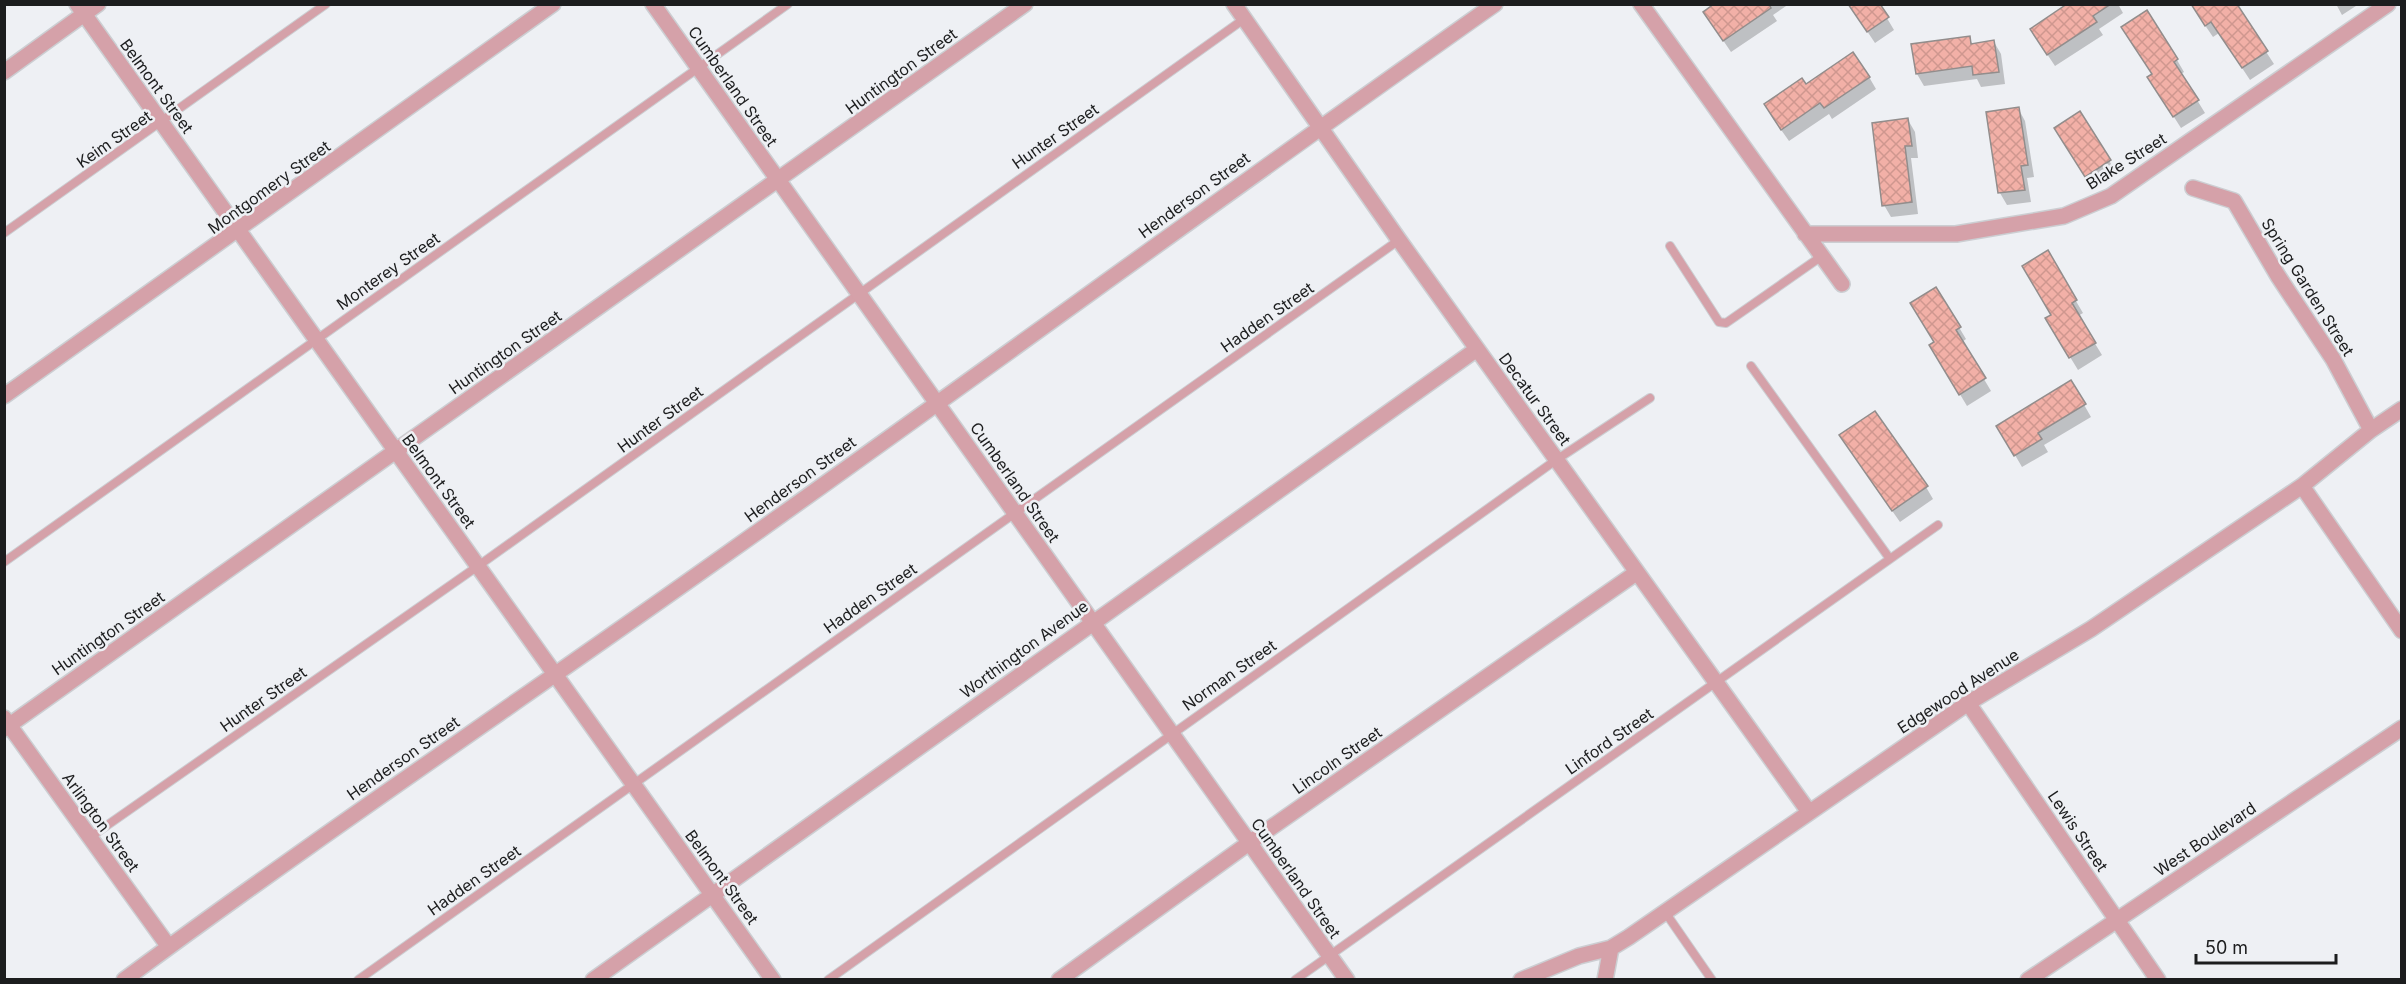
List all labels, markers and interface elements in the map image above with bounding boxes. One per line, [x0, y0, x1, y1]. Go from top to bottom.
street label: Cumberland Street [684, 22, 782, 150]
street label: Huntington Street [841, 24, 961, 118]
street label: Belmont Street [116, 35, 198, 137]
street label: Hunter Street [1008, 99, 1102, 173]
street label: Keim Street [73, 106, 155, 172]
street label: Blake Street [2082, 128, 2170, 194]
street label: Montgomery Street [204, 136, 334, 238]
street label: Henderson Street [1134, 148, 1254, 242]
street label: Spring Garden Street [2257, 214, 2359, 360]
street label: Monterey Street [333, 228, 443, 314]
street label: Hadden Street [1217, 278, 1317, 356]
street label: Huntington Street [445, 306, 565, 398]
street label: Decatur Street [1495, 349, 1575, 449]
street label: Hunter Street [613, 381, 707, 457]
street label: Cumberland Street [966, 418, 1064, 546]
street label: Belmont Street [398, 430, 480, 532]
street label: Henderson Street [740, 432, 860, 526]
street label: Hadden Street [820, 559, 920, 637]
street label: Huntington Street [48, 587, 168, 679]
street label: Worthington Avenue [956, 596, 1092, 702]
street label: Norman Street [1178, 635, 1280, 715]
street label: Edgewood Avenue [1894, 644, 2022, 738]
street label: Hunter Street [216, 662, 310, 736]
street label: Linford Street [1561, 703, 1657, 779]
street label: Henderson Street [343, 712, 463, 804]
street label: Lincoln Street [1289, 722, 1385, 798]
street label: Arlington Street [58, 768, 144, 876]
street label: Lewis Street [2044, 787, 2112, 875]
street label: West Boulevard [2150, 798, 2260, 880]
street label: Cumberland Street [1247, 814, 1345, 942]
street label: Belmont Street [681, 826, 763, 928]
street label: Hadden Street [424, 841, 524, 919]
scale bar [2196, 927, 2336, 965]
text: 50 m [2205, 937, 2248, 958]

